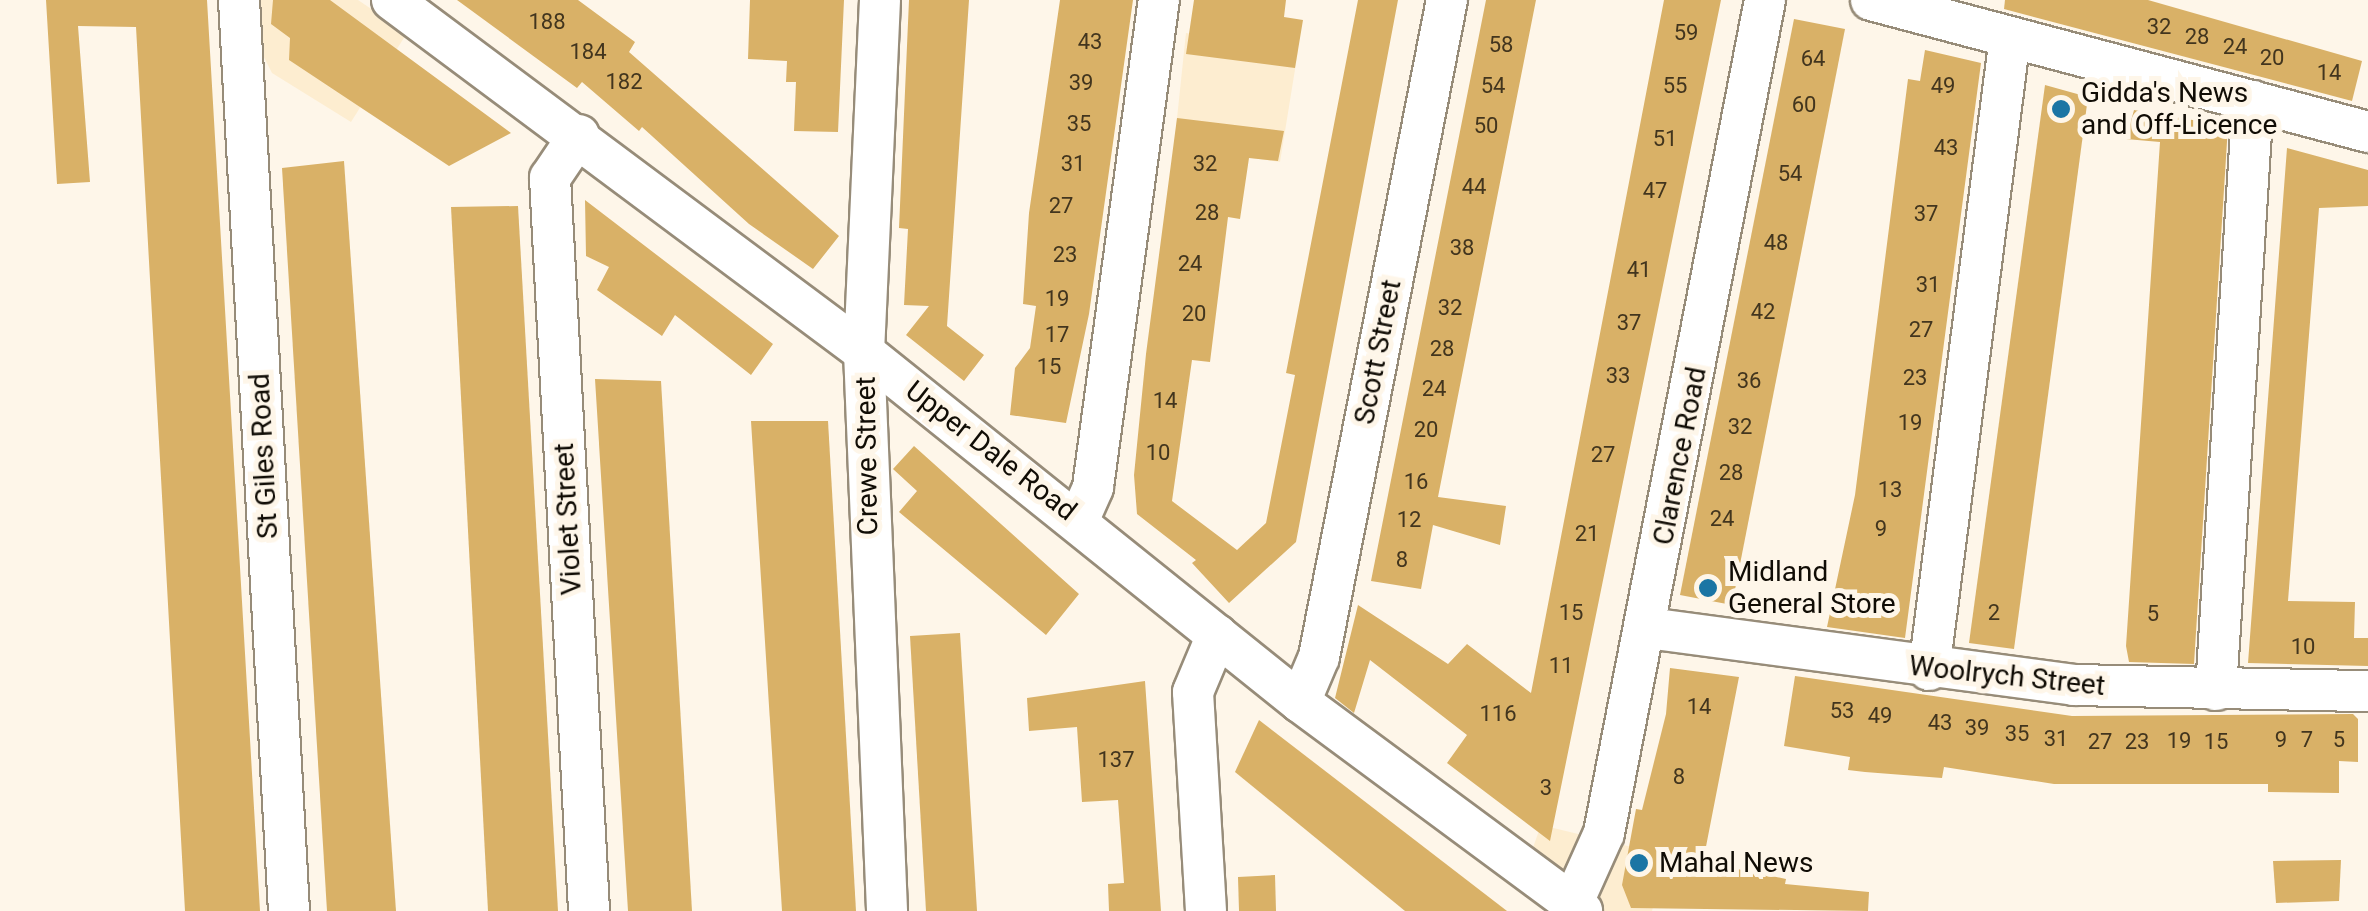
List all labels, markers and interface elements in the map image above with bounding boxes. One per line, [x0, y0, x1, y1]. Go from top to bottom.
house number: 188 [528, 9, 566, 35]
house number: 32 [2147, 14, 2171, 40]
house number: 59 [1674, 20, 1698, 46]
house number: 28 [2185, 24, 2209, 50]
house number: 43 [1078, 29, 1102, 55]
house number: 58 [1489, 32, 1513, 58]
house number: 24 [2223, 34, 2247, 60]
house number: 184 [569, 39, 607, 65]
house number: 20 [2260, 45, 2284, 71]
house number: 64 [1801, 46, 1825, 72]
house number: 14 [2317, 60, 2341, 86]
house number: 182 [605, 69, 643, 95]
house number: 39 [1069, 70, 1093, 96]
house number: 54 [1481, 73, 1505, 99]
house number: 55 [1663, 73, 1687, 99]
house number: 49 [1931, 73, 1955, 99]
place label: Gidda's News and Off-Licence [2081, 76, 2277, 142]
house number: 60 [1792, 92, 1816, 118]
marker: Gidda's News and Off-Licence [2050, 98, 2072, 120]
house number: 35 [1067, 111, 1091, 137]
house number: 50 [1474, 113, 1498, 139]
house number: 51 [1653, 126, 1677, 152]
house number: 43 [1934, 135, 1958, 161]
house number: 31 [1061, 151, 1085, 177]
house number: 32 [1193, 151, 1217, 177]
house number: 54 [1778, 161, 1802, 187]
house number: 44 [1462, 174, 1486, 200]
house number: 47 [1643, 178, 1667, 204]
house number: 27 [1049, 193, 1073, 219]
house number: 28 [1195, 200, 1219, 226]
house number: 37 [1914, 201, 1938, 227]
house number: 48 [1764, 230, 1788, 256]
house number: 38 [1450, 235, 1474, 261]
house number: 23 [1053, 242, 1077, 268]
house number: 24 [1178, 251, 1202, 277]
house number: 41 [1627, 257, 1651, 283]
house number: 31 [1916, 272, 1940, 298]
street label: Scott Street [1348, 277, 1408, 427]
house number: 19 [1045, 286, 1069, 312]
house number: 32 [1438, 295, 1462, 321]
house number: 42 [1751, 299, 1775, 325]
house number: 20 [1182, 301, 1206, 327]
house number: 37 [1617, 310, 1641, 336]
house number: 27 [1909, 317, 1933, 343]
house number: 17 [1045, 322, 1069, 348]
house number: 28 [1430, 336, 1454, 362]
house number: 15 [1037, 354, 1061, 380]
house number: 33 [1606, 363, 1630, 389]
street label: Clarence Road [1646, 364, 1714, 548]
house number: 23 [1903, 365, 1927, 391]
house number: 36 [1737, 368, 1761, 394]
street label: St Giles Road [243, 372, 285, 540]
street label: Upper Dale Road [899, 374, 1083, 528]
street label: Crewe Street [849, 376, 885, 536]
house number: 24 [1422, 376, 1446, 402]
house number: 14 [1153, 388, 1177, 414]
house number: 19 [1898, 410, 1922, 436]
house number: 32 [1728, 414, 1752, 440]
house number: 20 [1414, 417, 1438, 443]
house number: 10 [1146, 440, 1170, 466]
street label: Violet Street [547, 442, 589, 596]
house number: 27 [1591, 442, 1615, 468]
house number: 28 [1719, 460, 1743, 486]
house number: 16 [1404, 469, 1428, 495]
house number: 13 [1878, 477, 1902, 503]
house number: 24 [1710, 506, 1734, 532]
house number: 12 [1397, 507, 1421, 533]
house number: 9 [1875, 516, 1887, 542]
house number: 21 [1575, 521, 1599, 547]
house number: 8 [1396, 547, 1408, 573]
place label: Midland General Store [1728, 555, 1896, 621]
marker: Midland General Store [1697, 577, 1719, 599]
house number: 15 [1559, 600, 1583, 626]
house number: 2 [1988, 600, 2000, 626]
house number: 5 [2147, 601, 2159, 627]
house number: 10 [2291, 634, 2315, 660]
street label: Woolrych Street [1907, 649, 2107, 703]
house number: 11 [1549, 653, 1573, 679]
house number: 14 [1687, 694, 1711, 720]
house number: 53 [1830, 698, 1854, 724]
house number: 116 [1479, 701, 1517, 727]
house number: 49 [1868, 703, 1892, 729]
house number: 43 [1928, 710, 1952, 736]
house number: 39 [1965, 715, 1989, 741]
house number: 35 [2005, 721, 2029, 747]
house number: 31 [2044, 726, 2068, 752]
house number: 9 [2275, 727, 2287, 753]
house number: 7 [2301, 727, 2313, 753]
house number: 5 [2333, 727, 2345, 753]
house number: 19 [2167, 728, 2191, 754]
house number: 27 [2088, 729, 2112, 755]
house number: 23 [2125, 729, 2149, 755]
house number: 15 [2204, 729, 2228, 755]
house number: 137 [1097, 747, 1135, 773]
house number: 8 [1673, 764, 1685, 790]
house number: 3 [1540, 775, 1552, 801]
place label: Mahal News [1659, 846, 1813, 880]
marker: Mahal News [1628, 852, 1650, 874]

